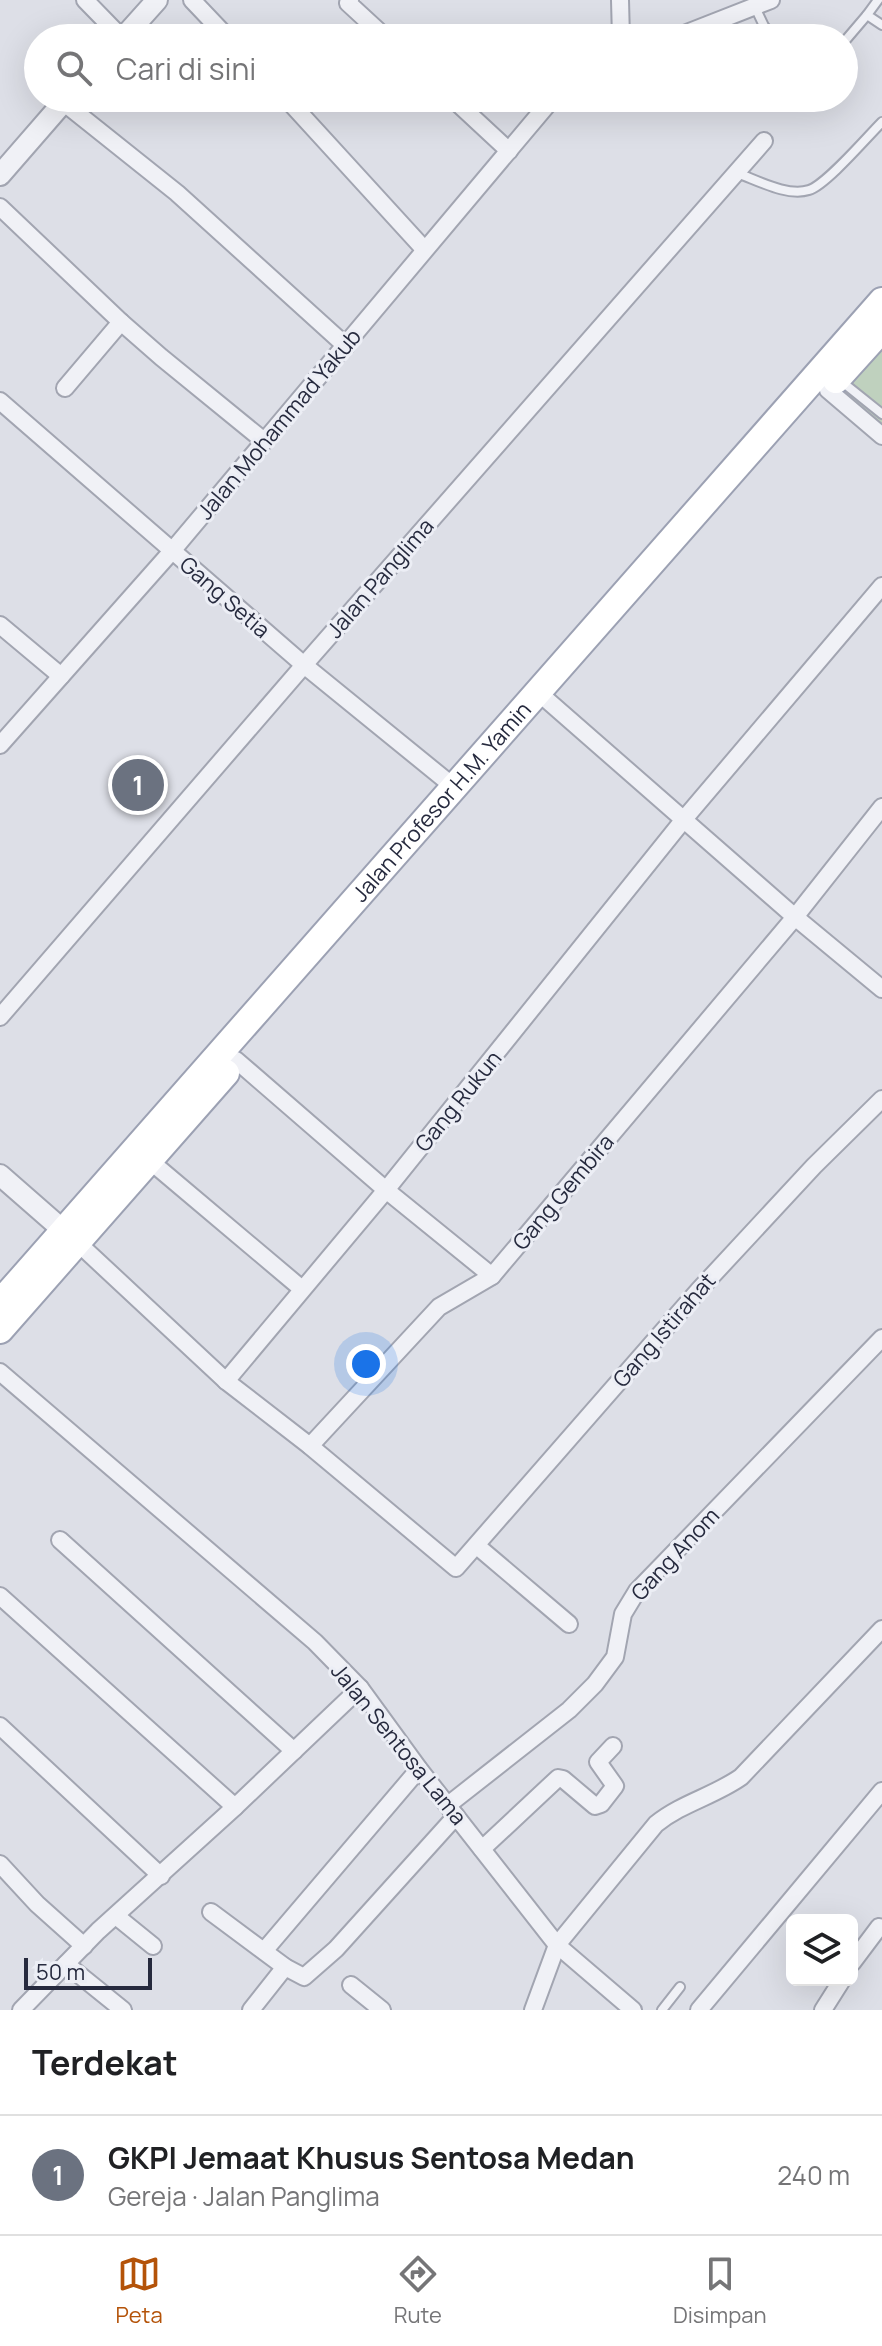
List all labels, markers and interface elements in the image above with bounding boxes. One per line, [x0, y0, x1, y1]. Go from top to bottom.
search box [24, 24, 858, 112]
icon: search [52, 46, 96, 90]
text: Cari di sini [116, 48, 256, 89]
street label: Jalan Mohammad Yakub [190, 322, 368, 526]
street label: Jalan Panglima [320, 512, 440, 644]
street label: Gang Setia [173, 549, 277, 645]
street label: Jalan Profesor H.M. Yamin [345, 695, 538, 908]
pin: 1 [112, 755, 164, 815]
street label: Gang Rukun [408, 1044, 508, 1158]
street label: Gang Gembira [506, 1128, 620, 1256]
street label: Gang Istirahat [606, 1266, 722, 1394]
your location [346, 1344, 386, 1384]
street label: Gang Anom [624, 1501, 726, 1607]
street label: Jalan Sentosa Lama [324, 1657, 474, 1831]
map controls [786, 1914, 858, 1986]
button: layers [786, 1914, 858, 1986]
scale bar [24, 1954, 152, 1990]
text: 50 m [36, 1957, 85, 1987]
text: Terdekat [32, 2039, 178, 2085]
text: GKPI Jemaat Khusus Sentosa Medan [108, 2137, 635, 2178]
text: 1 [52, 2157, 64, 2193]
text: 240 m [777, 2157, 850, 2193]
text: Gereja · Jalan Panglima [108, 2178, 380, 2214]
tab: Peta [116, 2252, 163, 2330]
tab: Rute [394, 2252, 442, 2330]
tab: Disimpan [673, 2252, 766, 2330]

